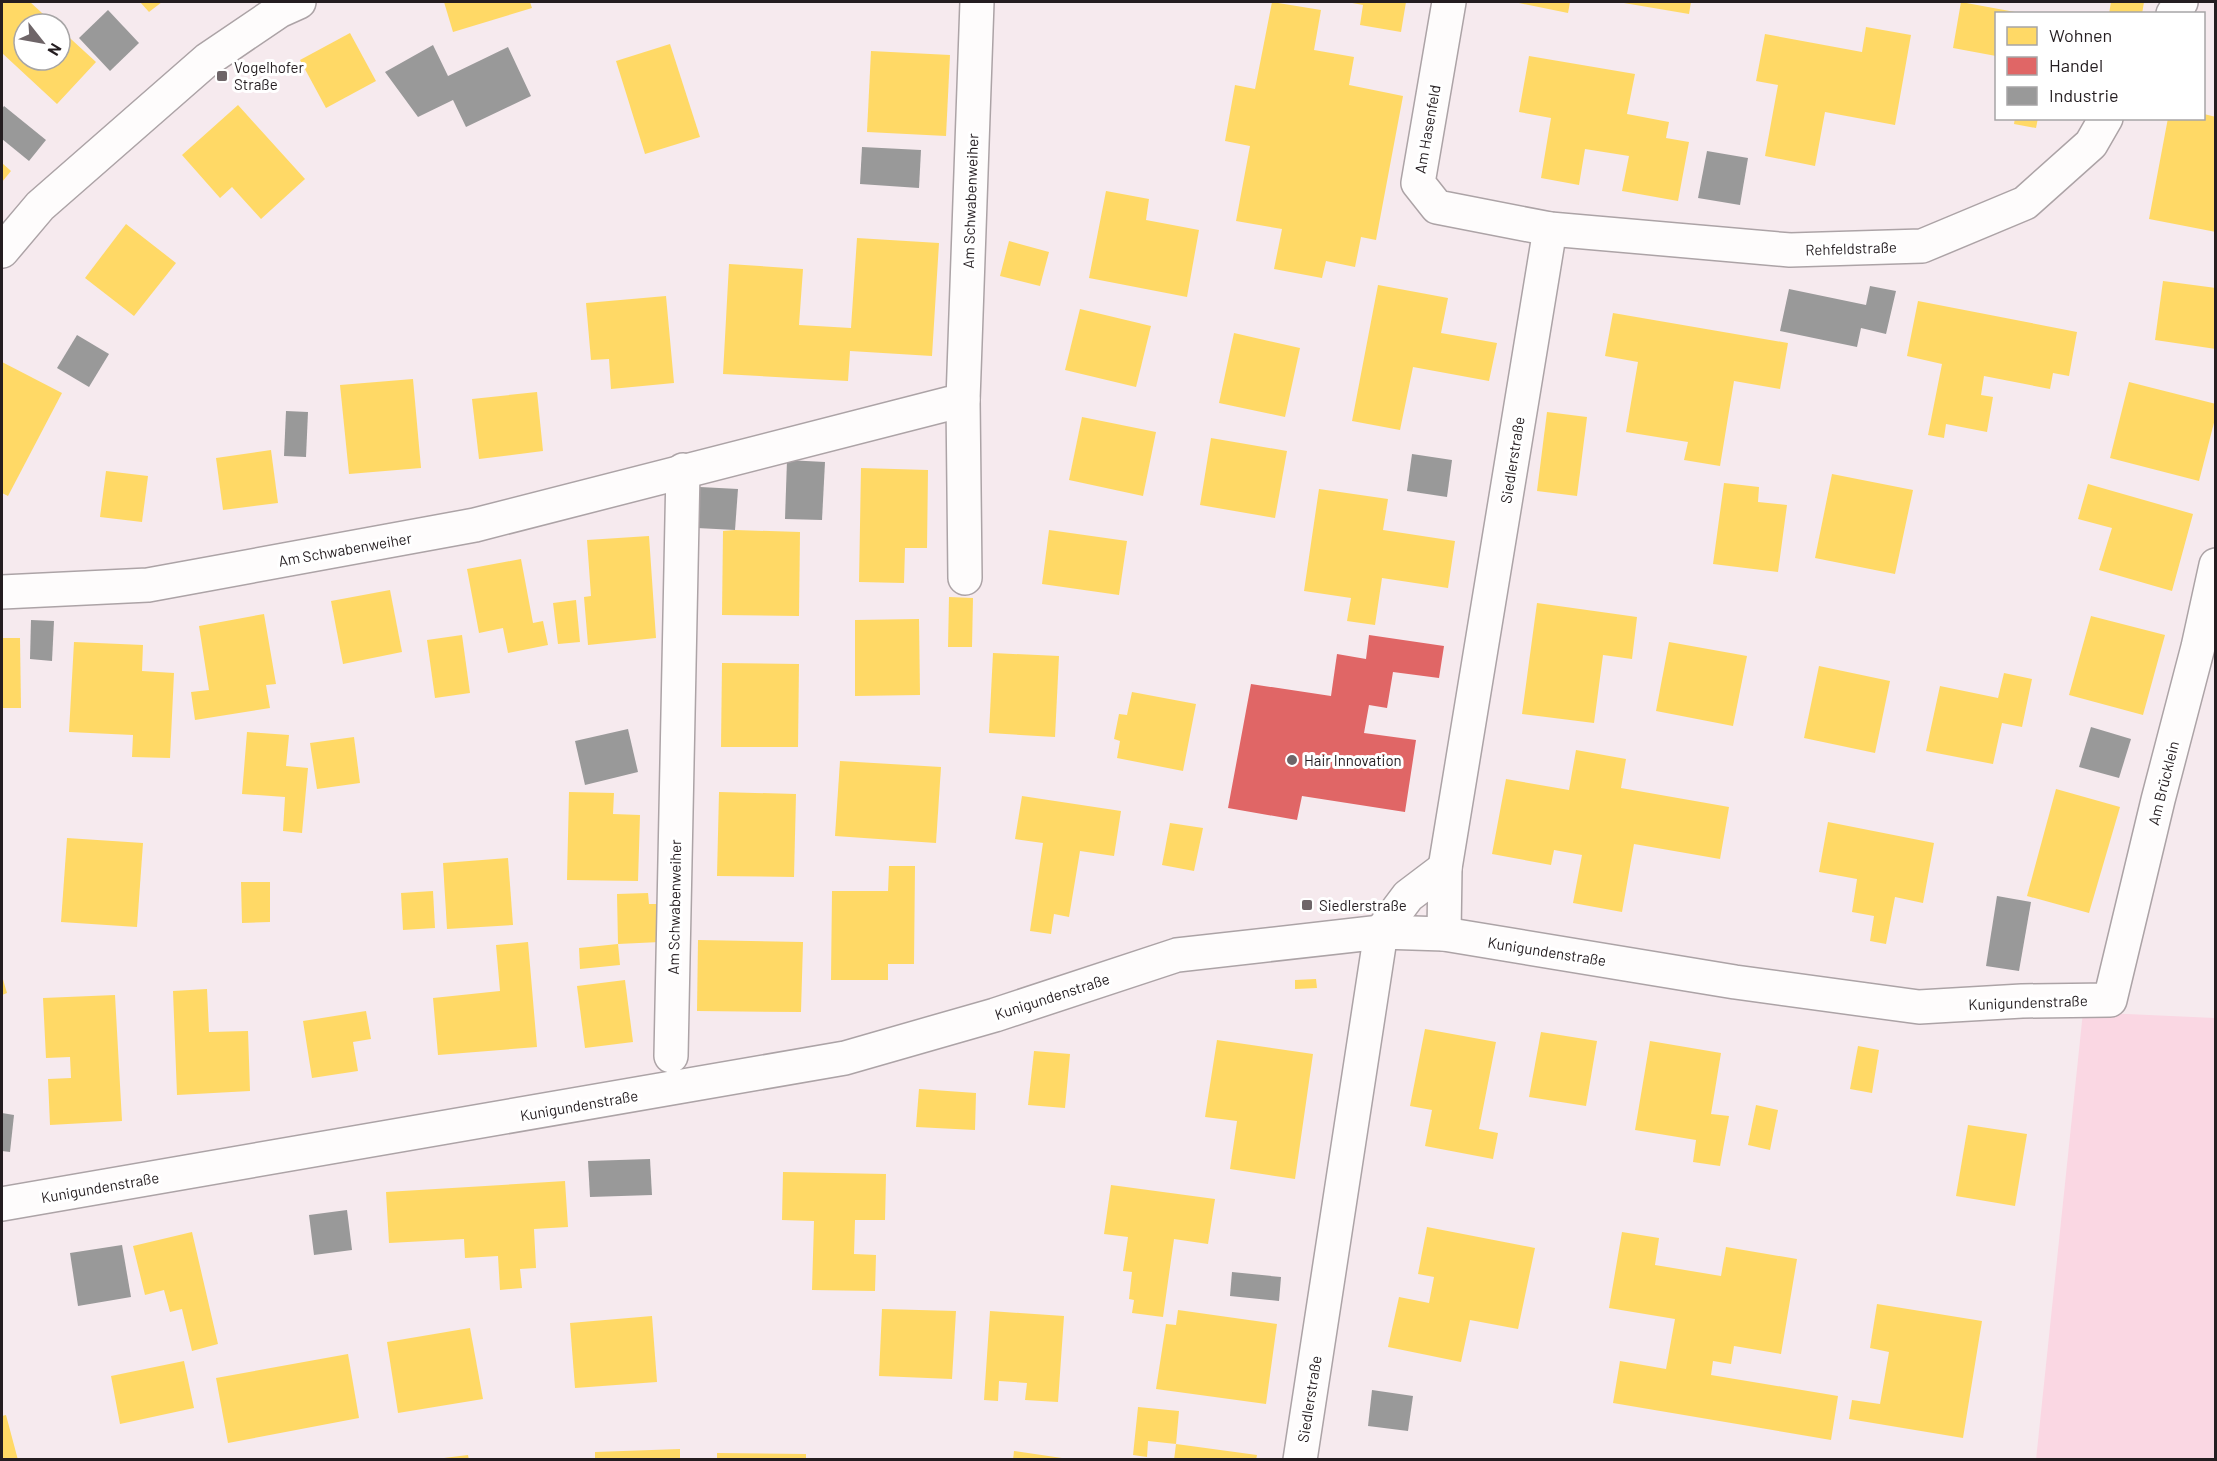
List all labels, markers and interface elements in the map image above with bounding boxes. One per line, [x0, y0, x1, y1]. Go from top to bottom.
north arrow [12, 12, 72, 72]
legend [1995, 12, 2205, 120]
text: Wohnen [2049, 24, 2112, 46]
text: N [44, 41, 66, 59]
text: Handel [2049, 54, 2103, 76]
place label: Vogelhofer Straße [234, 58, 304, 93]
marker: Vogelhofer Straße [215, 69, 229, 83]
street label: Am Hasenfeld [1410, 83, 1444, 175]
text: Industrie [2049, 84, 2119, 106]
street label: Am Schwabenweiher [959, 133, 981, 269]
street label: Rehfeldstraße [1805, 237, 1897, 259]
street label: Siedlerstraße [1496, 415, 1528, 505]
street label: Am Schwabenweiher [277, 528, 414, 570]
street label: Am Brücklein [2144, 739, 2182, 827]
place label: Hair Innovation [1304, 751, 1402, 769]
marker: Hair Innovation [1285, 753, 1299, 767]
street label: Am Schwabenweiher [664, 839, 684, 975]
place label: Siedlerstraße [1319, 896, 1407, 914]
marker: Siedlerstraße [1300, 898, 1314, 912]
street label: Kunigundenstraße [1487, 933, 1607, 969]
street label: Kunigundenstraße [992, 969, 1112, 1023]
street label: Kunigundenstraße [1968, 991, 2088, 1013]
street label: Kunigundenstraße [519, 1086, 639, 1124]
street label: Kunigundenstraße [40, 1168, 160, 1206]
street label: Siedlerstraße [1293, 1354, 1325, 1444]

